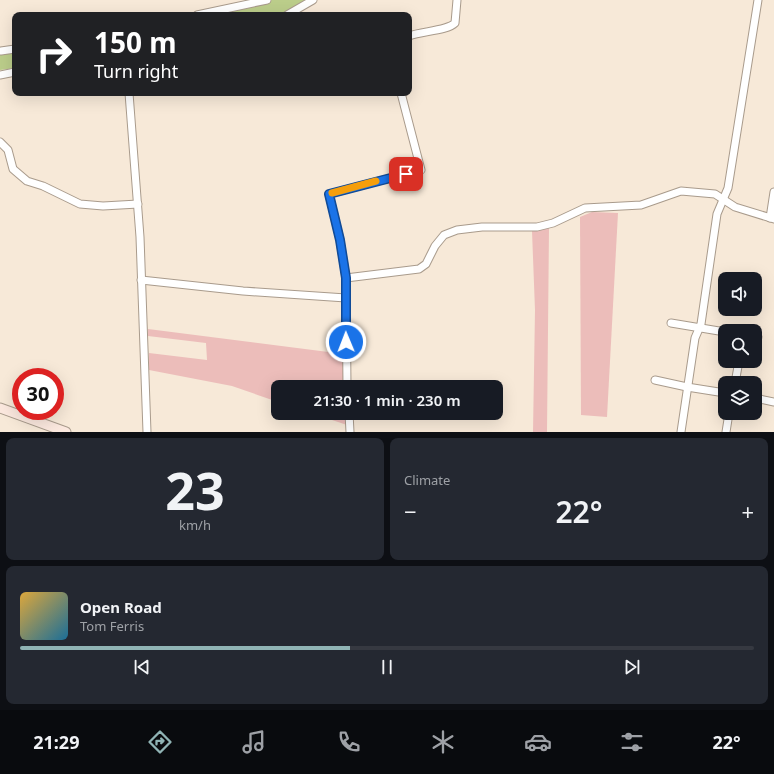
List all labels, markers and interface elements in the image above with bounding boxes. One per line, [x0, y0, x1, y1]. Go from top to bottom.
text: 150 m [94, 23, 177, 61]
icon: right [28, 28, 80, 80]
text: Turn right [94, 59, 178, 83]
pin [389, 157, 423, 191]
icon: arrive [395, 163, 417, 185]
map controls [718, 272, 762, 420]
button: sound [718, 272, 762, 316]
position arrow [325, 321, 367, 363]
button: search [718, 324, 762, 368]
speed limit sign: 30 [12, 368, 64, 420]
button: layers [718, 376, 762, 420]
text: 21:30 · 1 min · 230 m [313, 390, 461, 410]
text: 23 [165, 454, 225, 525]
text: Climate [404, 471, 450, 489]
text: 22° [555, 491, 603, 532]
text: − [404, 496, 417, 526]
text: + [741, 496, 754, 526]
text: km/h [179, 516, 211, 534]
text: Open Road [80, 597, 162, 617]
text: Tom Ferris [80, 617, 144, 635]
icon: previous [131, 656, 153, 678]
icon: pause [376, 656, 398, 678]
icon: next [621, 656, 643, 678]
icon: directions [146, 728, 174, 756]
icon: music [240, 728, 268, 756]
icon: phone [335, 728, 363, 756]
icon: climate [429, 728, 457, 756]
icon: car [524, 728, 552, 756]
icon: filters [618, 728, 646, 756]
text: 21:29 [33, 730, 79, 754]
text: 22° [713, 730, 741, 754]

